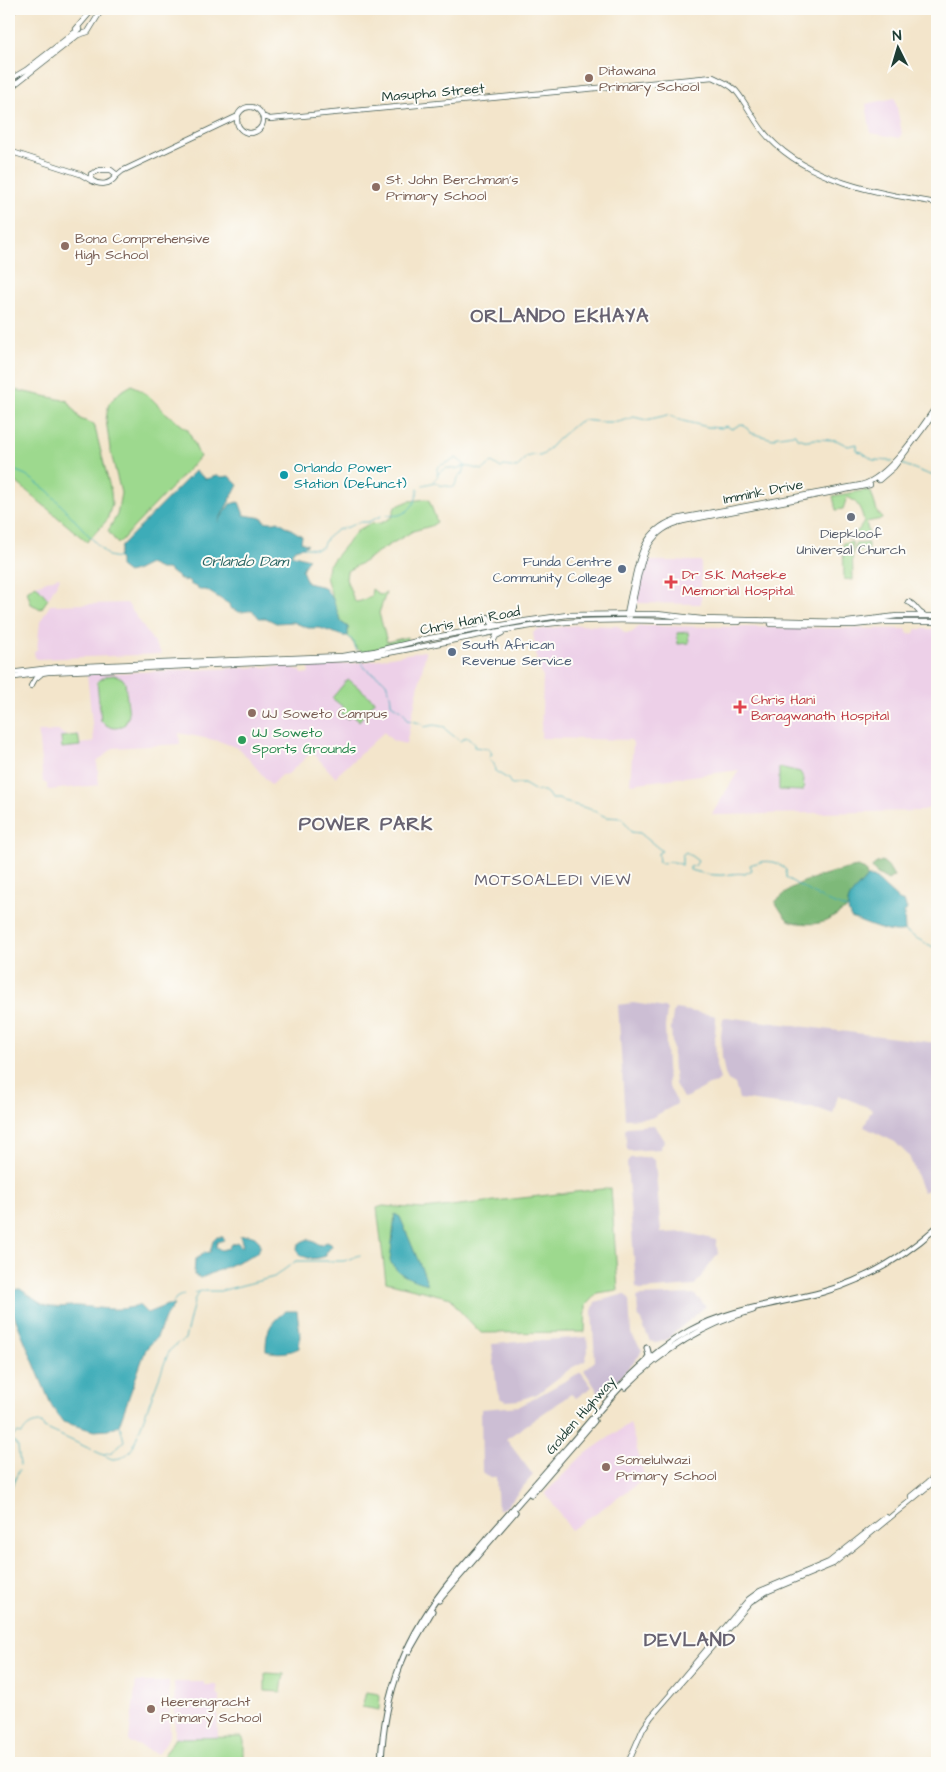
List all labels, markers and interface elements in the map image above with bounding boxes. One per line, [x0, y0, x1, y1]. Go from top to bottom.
north arrow [874, 22, 924, 72]
text: N [892, 26, 902, 46]
place label: Ditawana Primary School [599, 61, 700, 97]
marker: Ditawana Primary School [583, 72, 595, 84]
street label: Masupha Street [381, 78, 486, 107]
place label: St. John Berchman's Primary School [386, 170, 518, 206]
marker: St. John Berchman's Primary School [370, 181, 382, 193]
place label: Bona Comprehensive High School [75, 229, 210, 265]
marker: Bona Comprehensive High School [59, 240, 71, 252]
district label: ORLANDO EKHAYA [471, 303, 649, 330]
place label: Orlando Power Station (Defunct) [294, 458, 407, 494]
marker: Orlando Power Station (Defunct) [278, 469, 290, 481]
street label: Immink Drive [722, 474, 805, 510]
marker: Diepkloof Universal Church [845, 511, 857, 523]
place label: Diepkloof Universal Church [797, 524, 906, 560]
water label: Orlando Dam [202, 551, 290, 572]
place label: Funda Centre Community College [493, 552, 612, 588]
marker: Funda Centre Community College [616, 563, 628, 575]
place label: Dr S.K. Matseke Memorial Hospital. [682, 565, 795, 601]
marker: Dr S.K. Matseke Memorial Hospital. [664, 575, 678, 589]
street label: Chris Hani Road [418, 601, 522, 641]
place label: South African Revenue Service [462, 635, 572, 671]
marker: South African Revenue Service [446, 646, 458, 658]
place label: Chris Hani Baragwanath Hospital [751, 690, 889, 726]
marker: Chris Hani Baragwanath Hospital [733, 700, 747, 714]
place label: UJ Soweto Campus [262, 704, 388, 724]
marker: UJ Soweto Campus [246, 707, 258, 719]
place label: UJ Soweto Sports Grounds [252, 723, 356, 759]
marker: UJ Soweto Sports Grounds [236, 734, 248, 746]
district label: POWER PARK [299, 811, 433, 838]
district label: MOTSOALEDI VIEW [475, 869, 631, 891]
street label: Golden Highway [541, 1372, 621, 1459]
place label: Somelulwazi Primary School [616, 1450, 717, 1486]
marker: Somelulwazi Primary School [600, 1461, 612, 1473]
district label: DEVLAND [644, 1627, 736, 1654]
place label: Heerengracht Primary School [161, 1692, 262, 1728]
marker: Heerengracht Primary School [145, 1703, 157, 1715]

